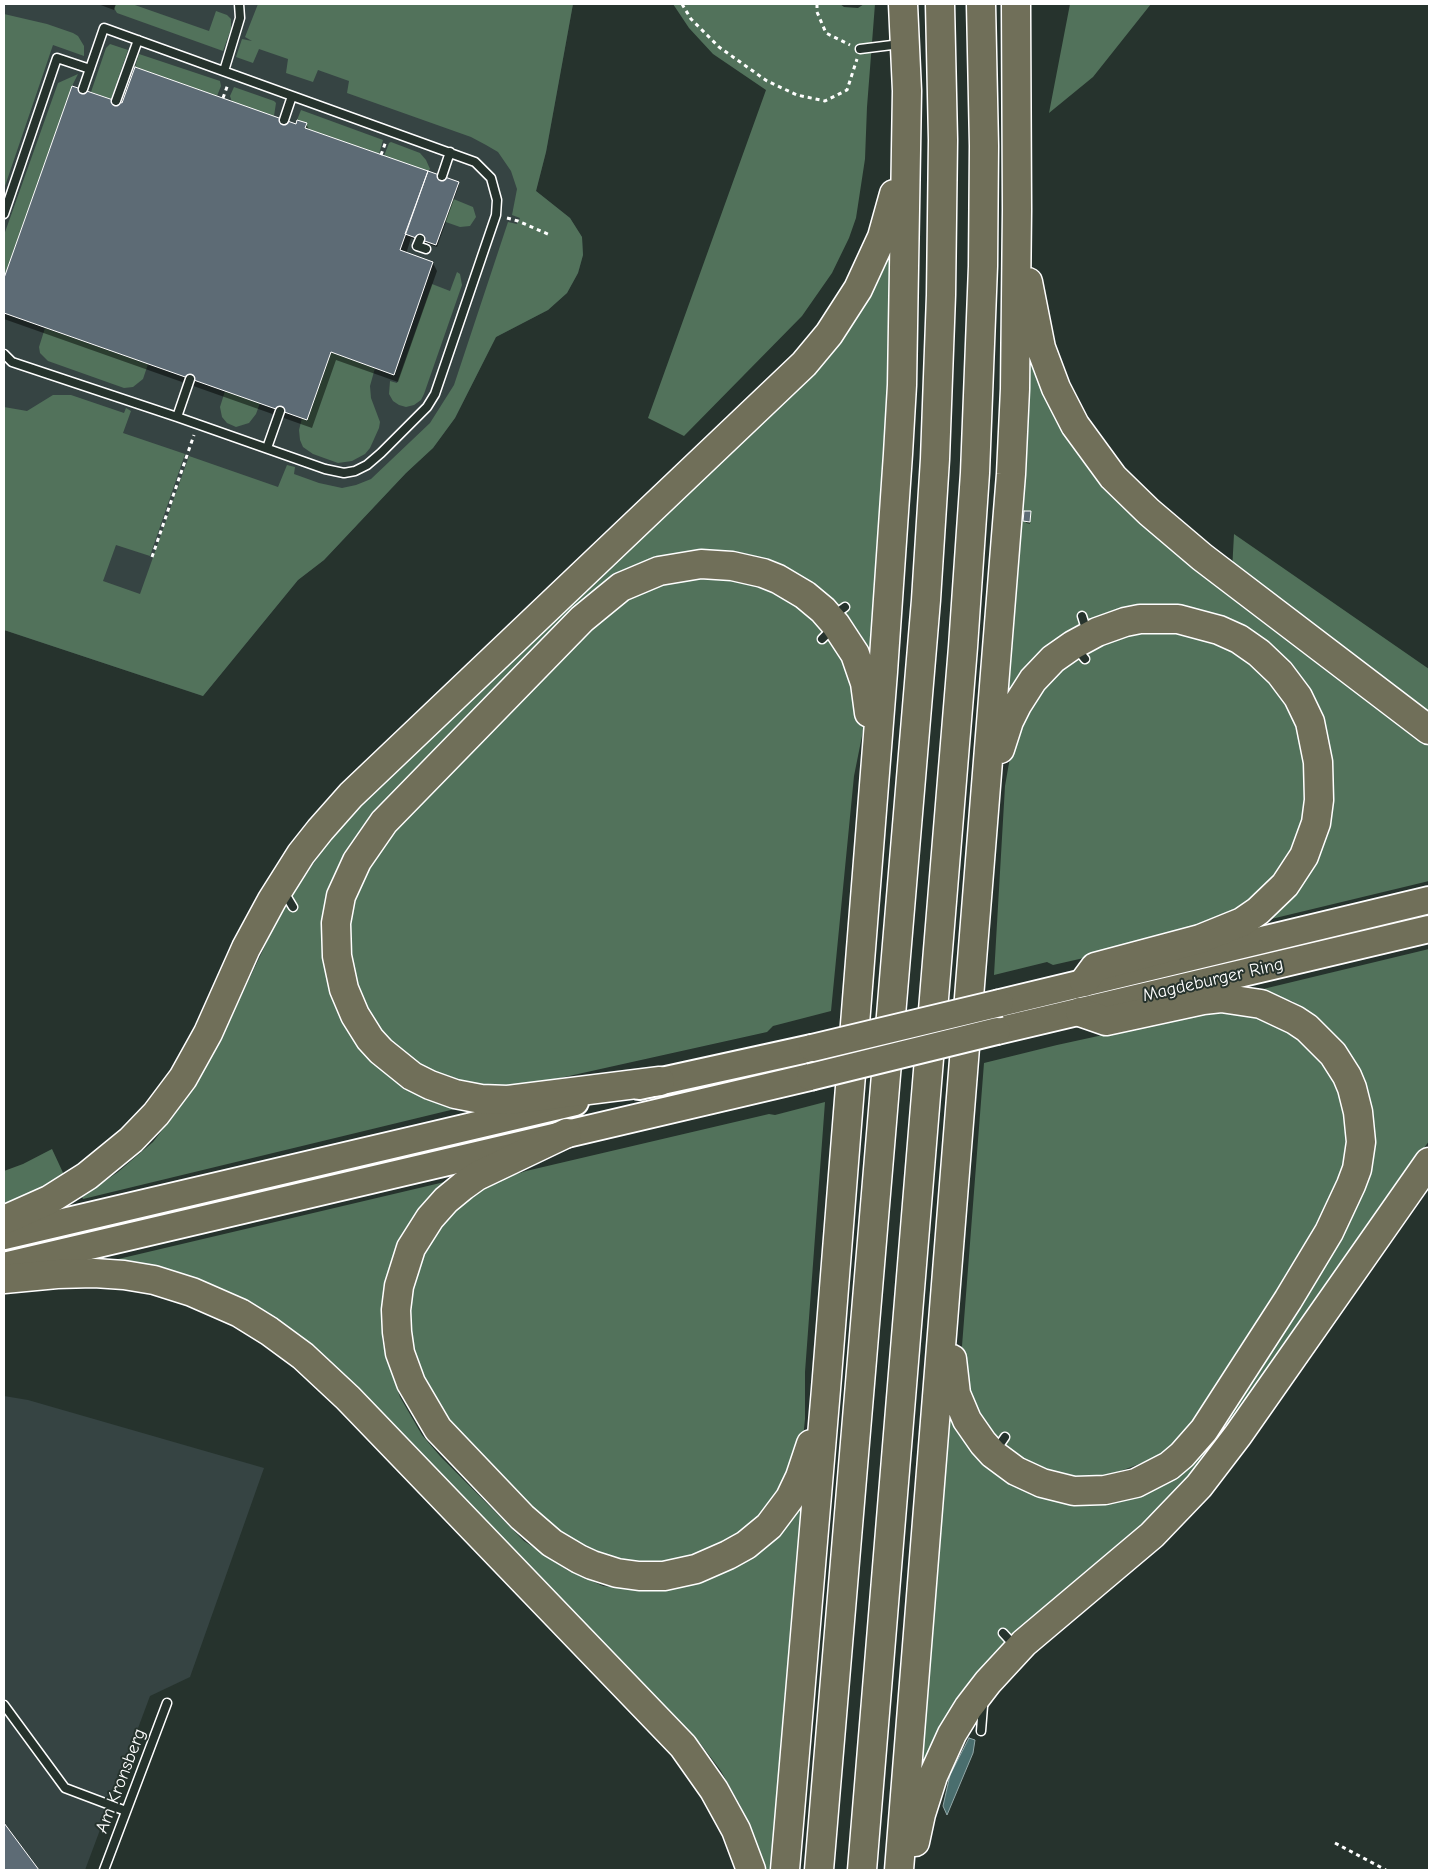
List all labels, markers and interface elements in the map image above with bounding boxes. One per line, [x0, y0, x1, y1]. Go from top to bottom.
street label: Magdeburger Ring [1140, 953, 1286, 1007]
street label: Am Kronsberg [91, 1726, 151, 1836]

